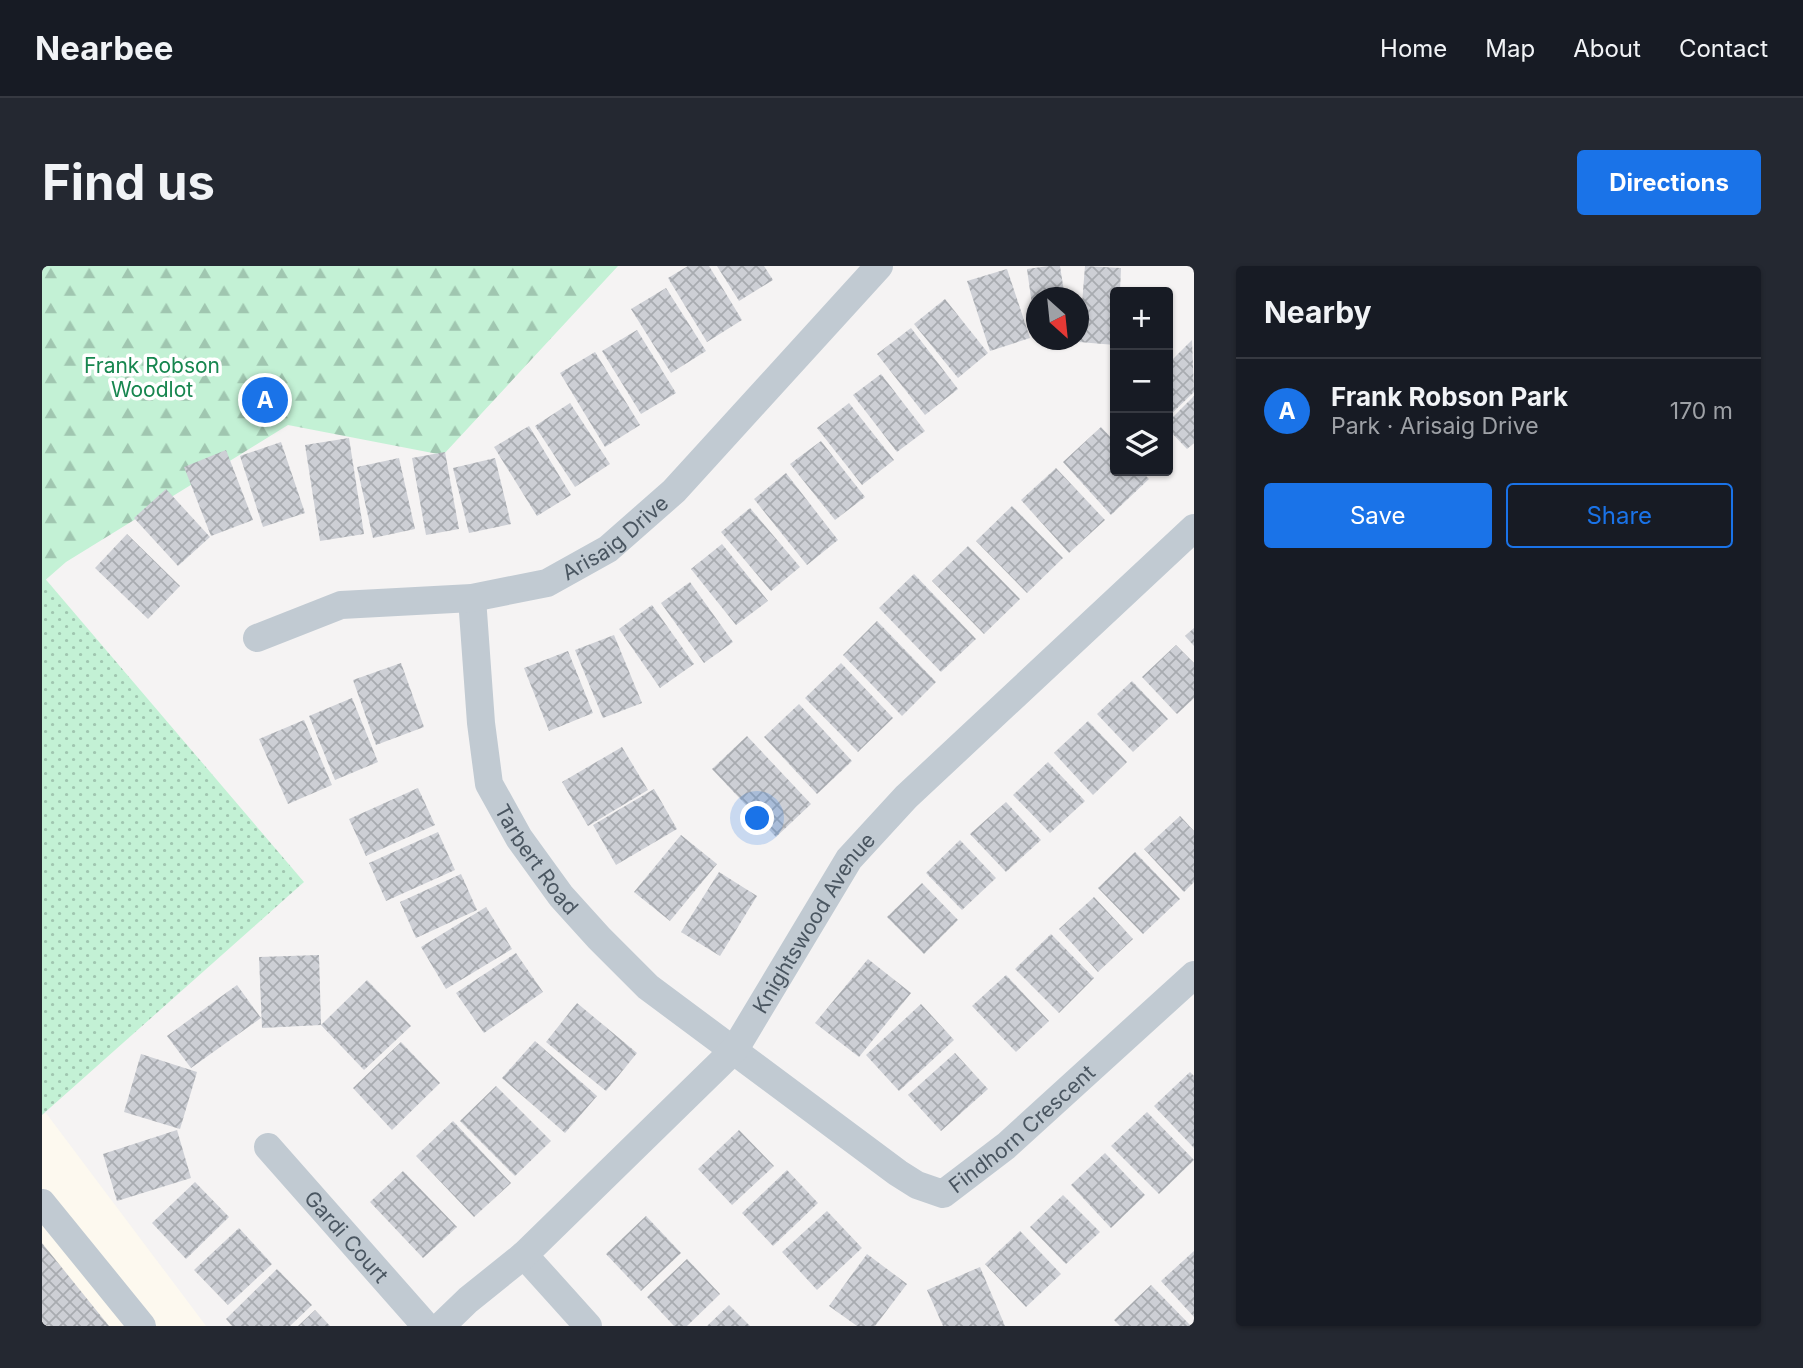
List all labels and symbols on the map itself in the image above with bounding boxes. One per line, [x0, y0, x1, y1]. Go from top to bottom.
north arrow [1026, 287, 1089, 350]
park label: Frank Robson Woodlot [84, 353, 220, 402]
pin: A [242, 374, 288, 426]
street label: Arisaig Drive [557, 490, 673, 585]
street label: Tarbert Road [490, 800, 584, 919]
your location [740, 801, 774, 835]
street label: Knightswood Avenue [747, 827, 880, 1018]
street label: Findhorn Crescent [944, 1059, 1100, 1198]
street label: Gardi Court [300, 1185, 394, 1287]

